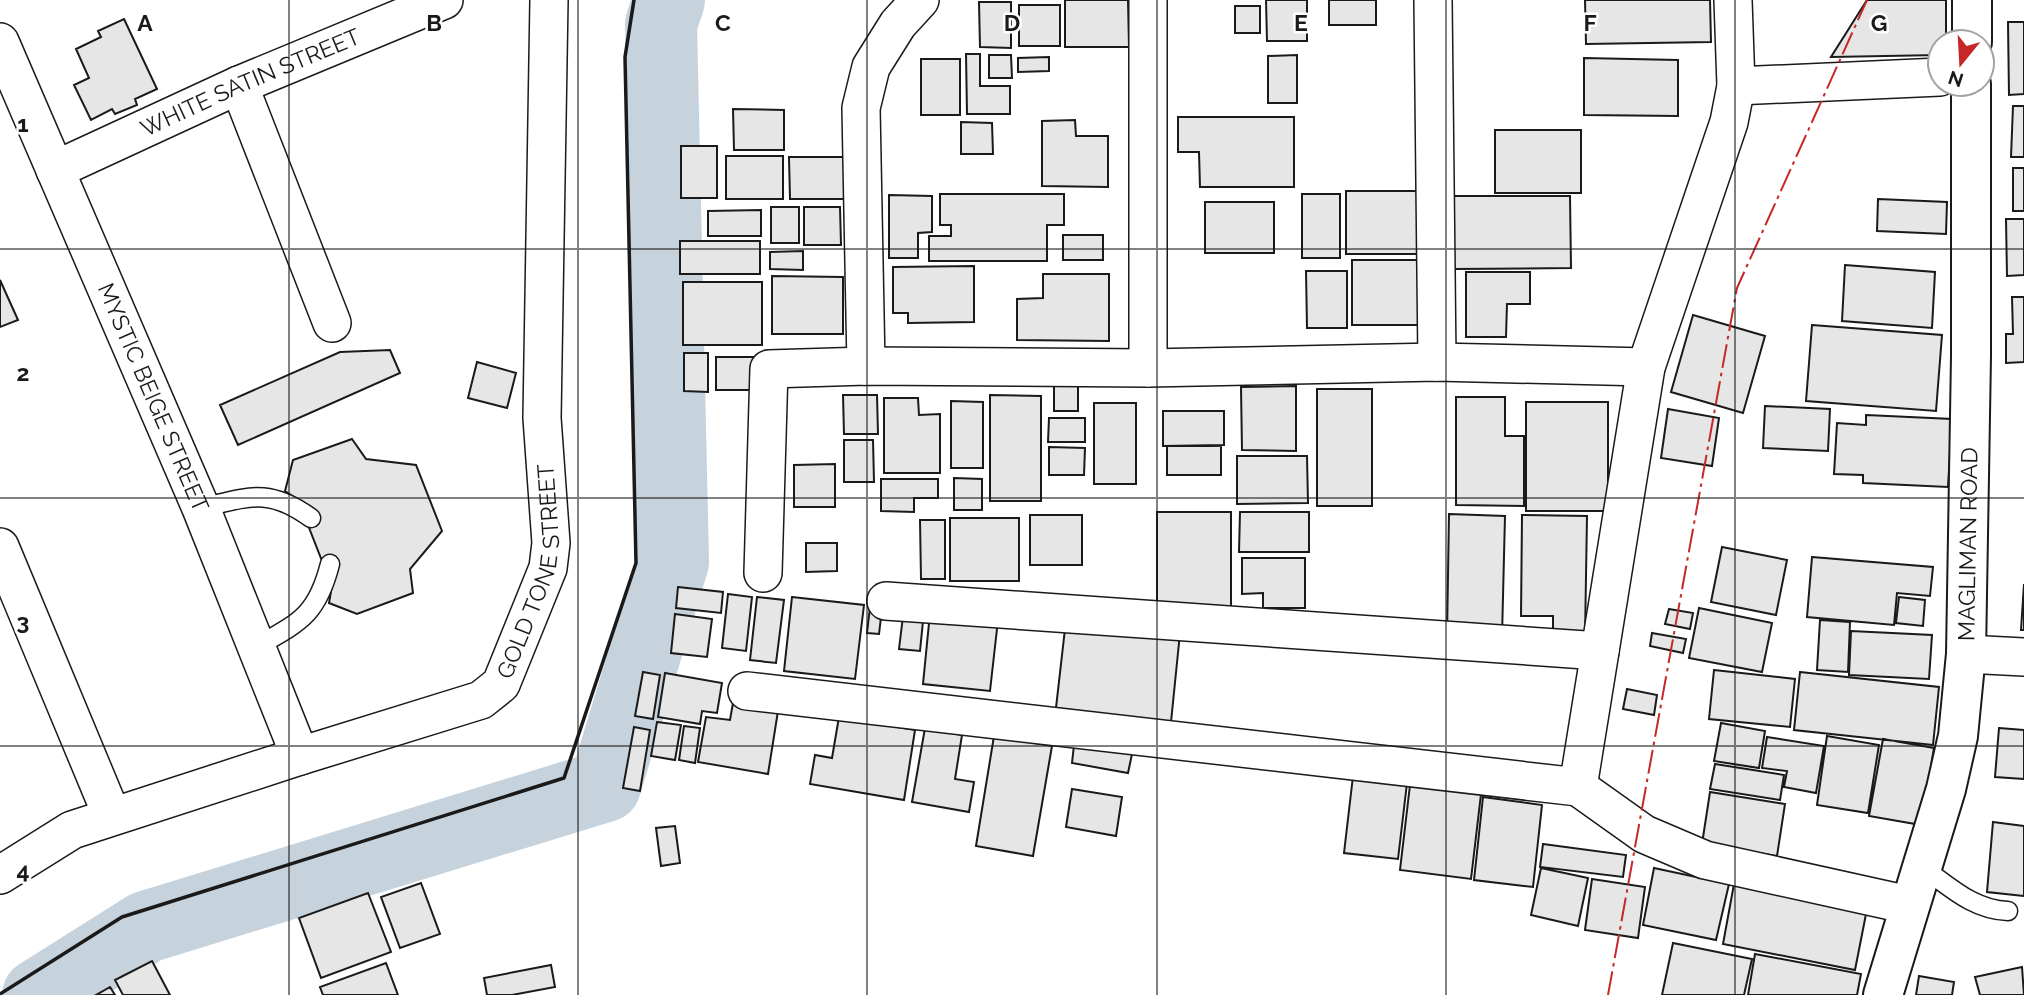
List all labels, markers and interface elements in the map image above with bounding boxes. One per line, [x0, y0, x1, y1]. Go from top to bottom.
text: B [426, 9, 442, 36]
text: C [715, 9, 731, 36]
text: D [1004, 9, 1020, 36]
text: E [1294, 9, 1308, 36]
text: F [1583, 9, 1597, 36]
text: G [1871, 9, 1887, 36]
street label: WHITE SATIN STREET [135, 22, 363, 144]
north arrow [1926, 28, 1996, 98]
text: N [1945, 66, 1966, 92]
text: 1 [17, 110, 29, 137]
street label: MYSTIC BEIGE STREET [93, 279, 215, 516]
text: 2 [17, 359, 29, 386]
street label: MAGLIMAN ROAD [1952, 447, 1982, 641]
street label: GOLD TONE STREET [491, 463, 564, 682]
text: 3 [17, 608, 29, 635]
text: 4 [16, 857, 30, 884]

